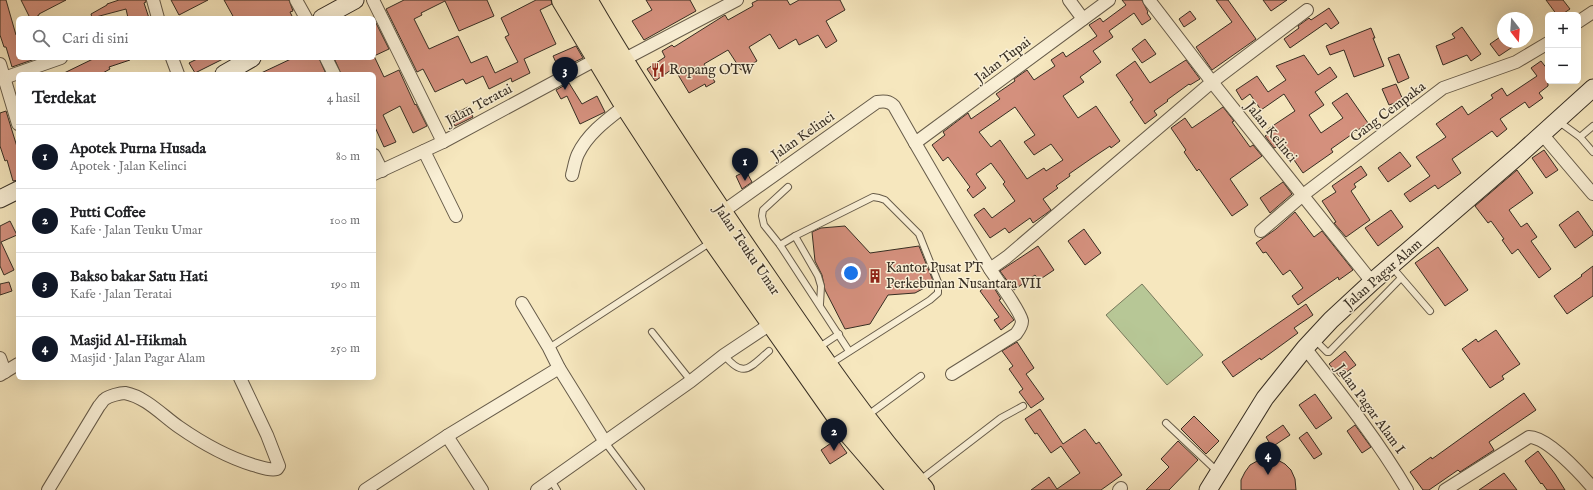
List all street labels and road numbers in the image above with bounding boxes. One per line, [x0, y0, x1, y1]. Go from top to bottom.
street label: Jalan Tupai [970, 33, 1035, 88]
street label: Gang Cempaka [1347, 77, 1430, 146]
street label: Jalan Teratai [441, 80, 516, 131]
street label: Jalan Kelinci [1240, 96, 1301, 166]
street label: Jalan Kelinci [766, 108, 838, 165]
street label: Jalan Teuku Umar [709, 199, 784, 299]
street label: Jalan Pagar Alam [1339, 235, 1426, 314]
street label: Jalan Pagar Alam I [1330, 359, 1409, 458]

